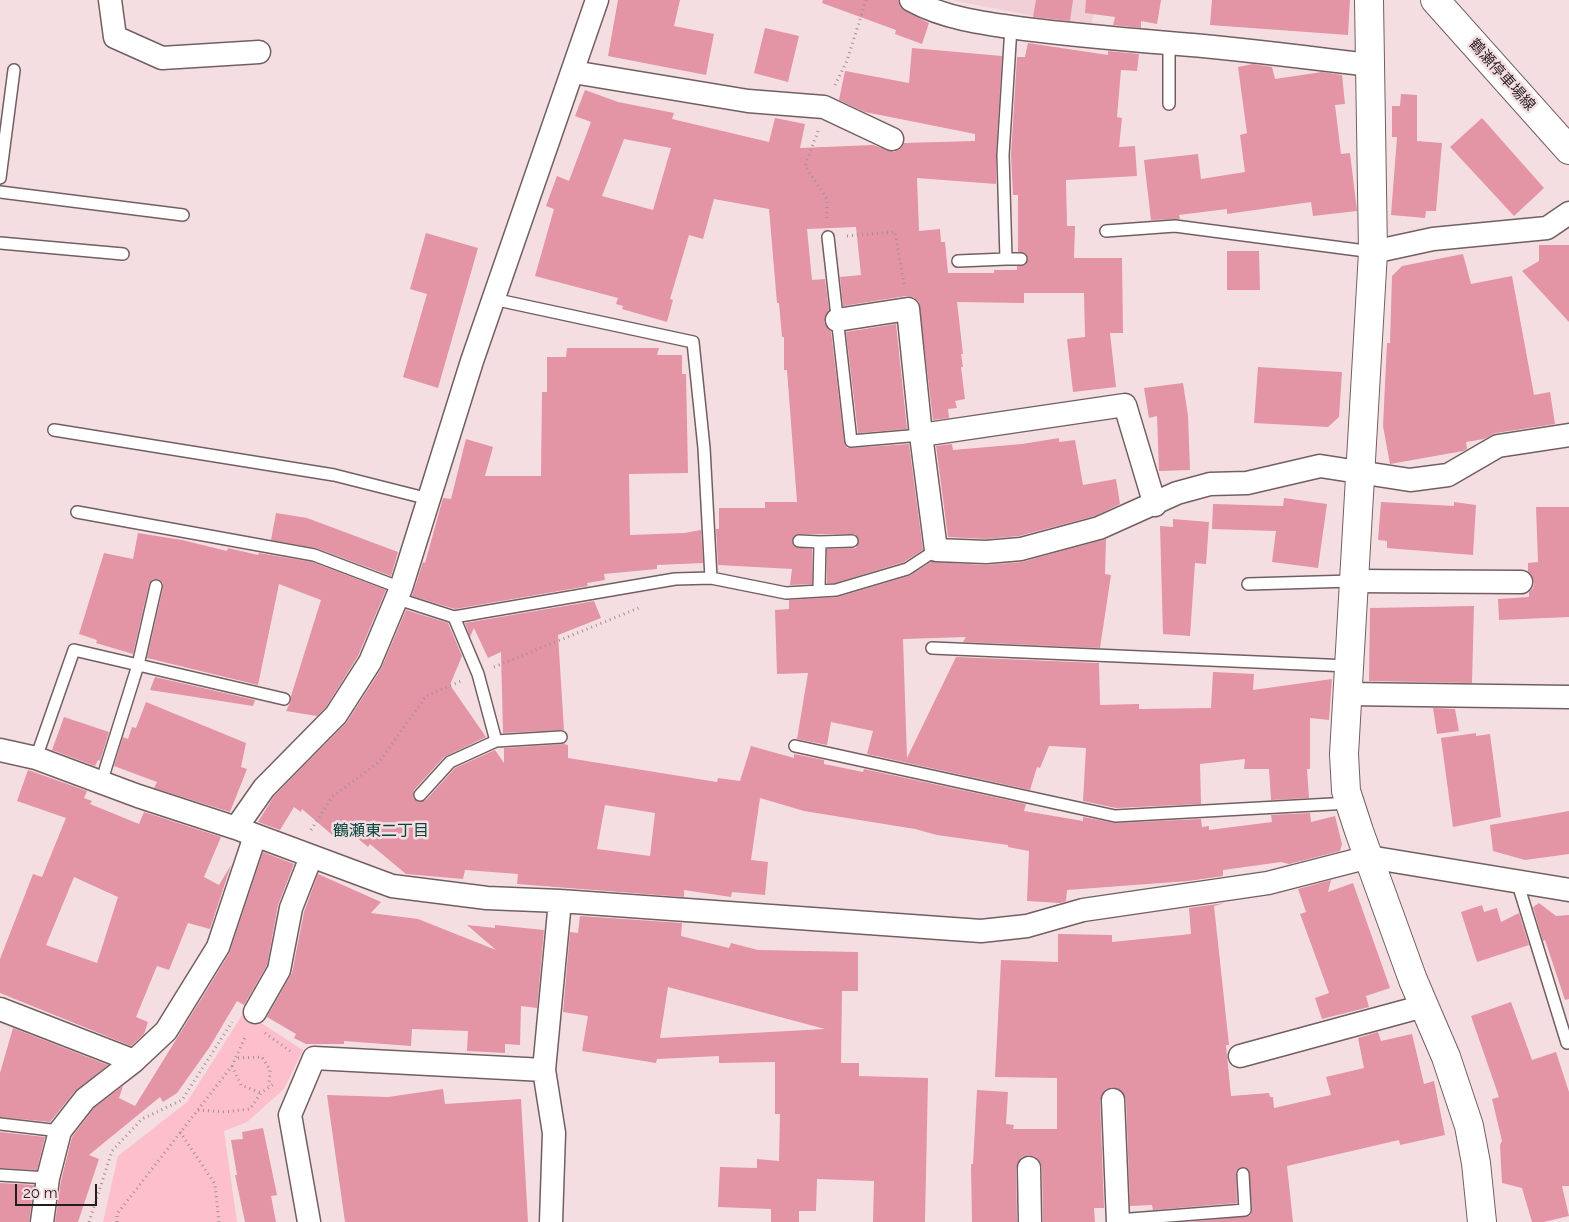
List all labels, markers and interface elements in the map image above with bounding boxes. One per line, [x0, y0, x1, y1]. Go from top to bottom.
street label: 鶴瀬停車場線 [1465, 36, 1539, 114]
district label: 鶴瀬東二丁目 [333, 821, 429, 841]
scale bar [18, 1174, 100, 1206]
text: 20 m [23, 1184, 58, 1202]

